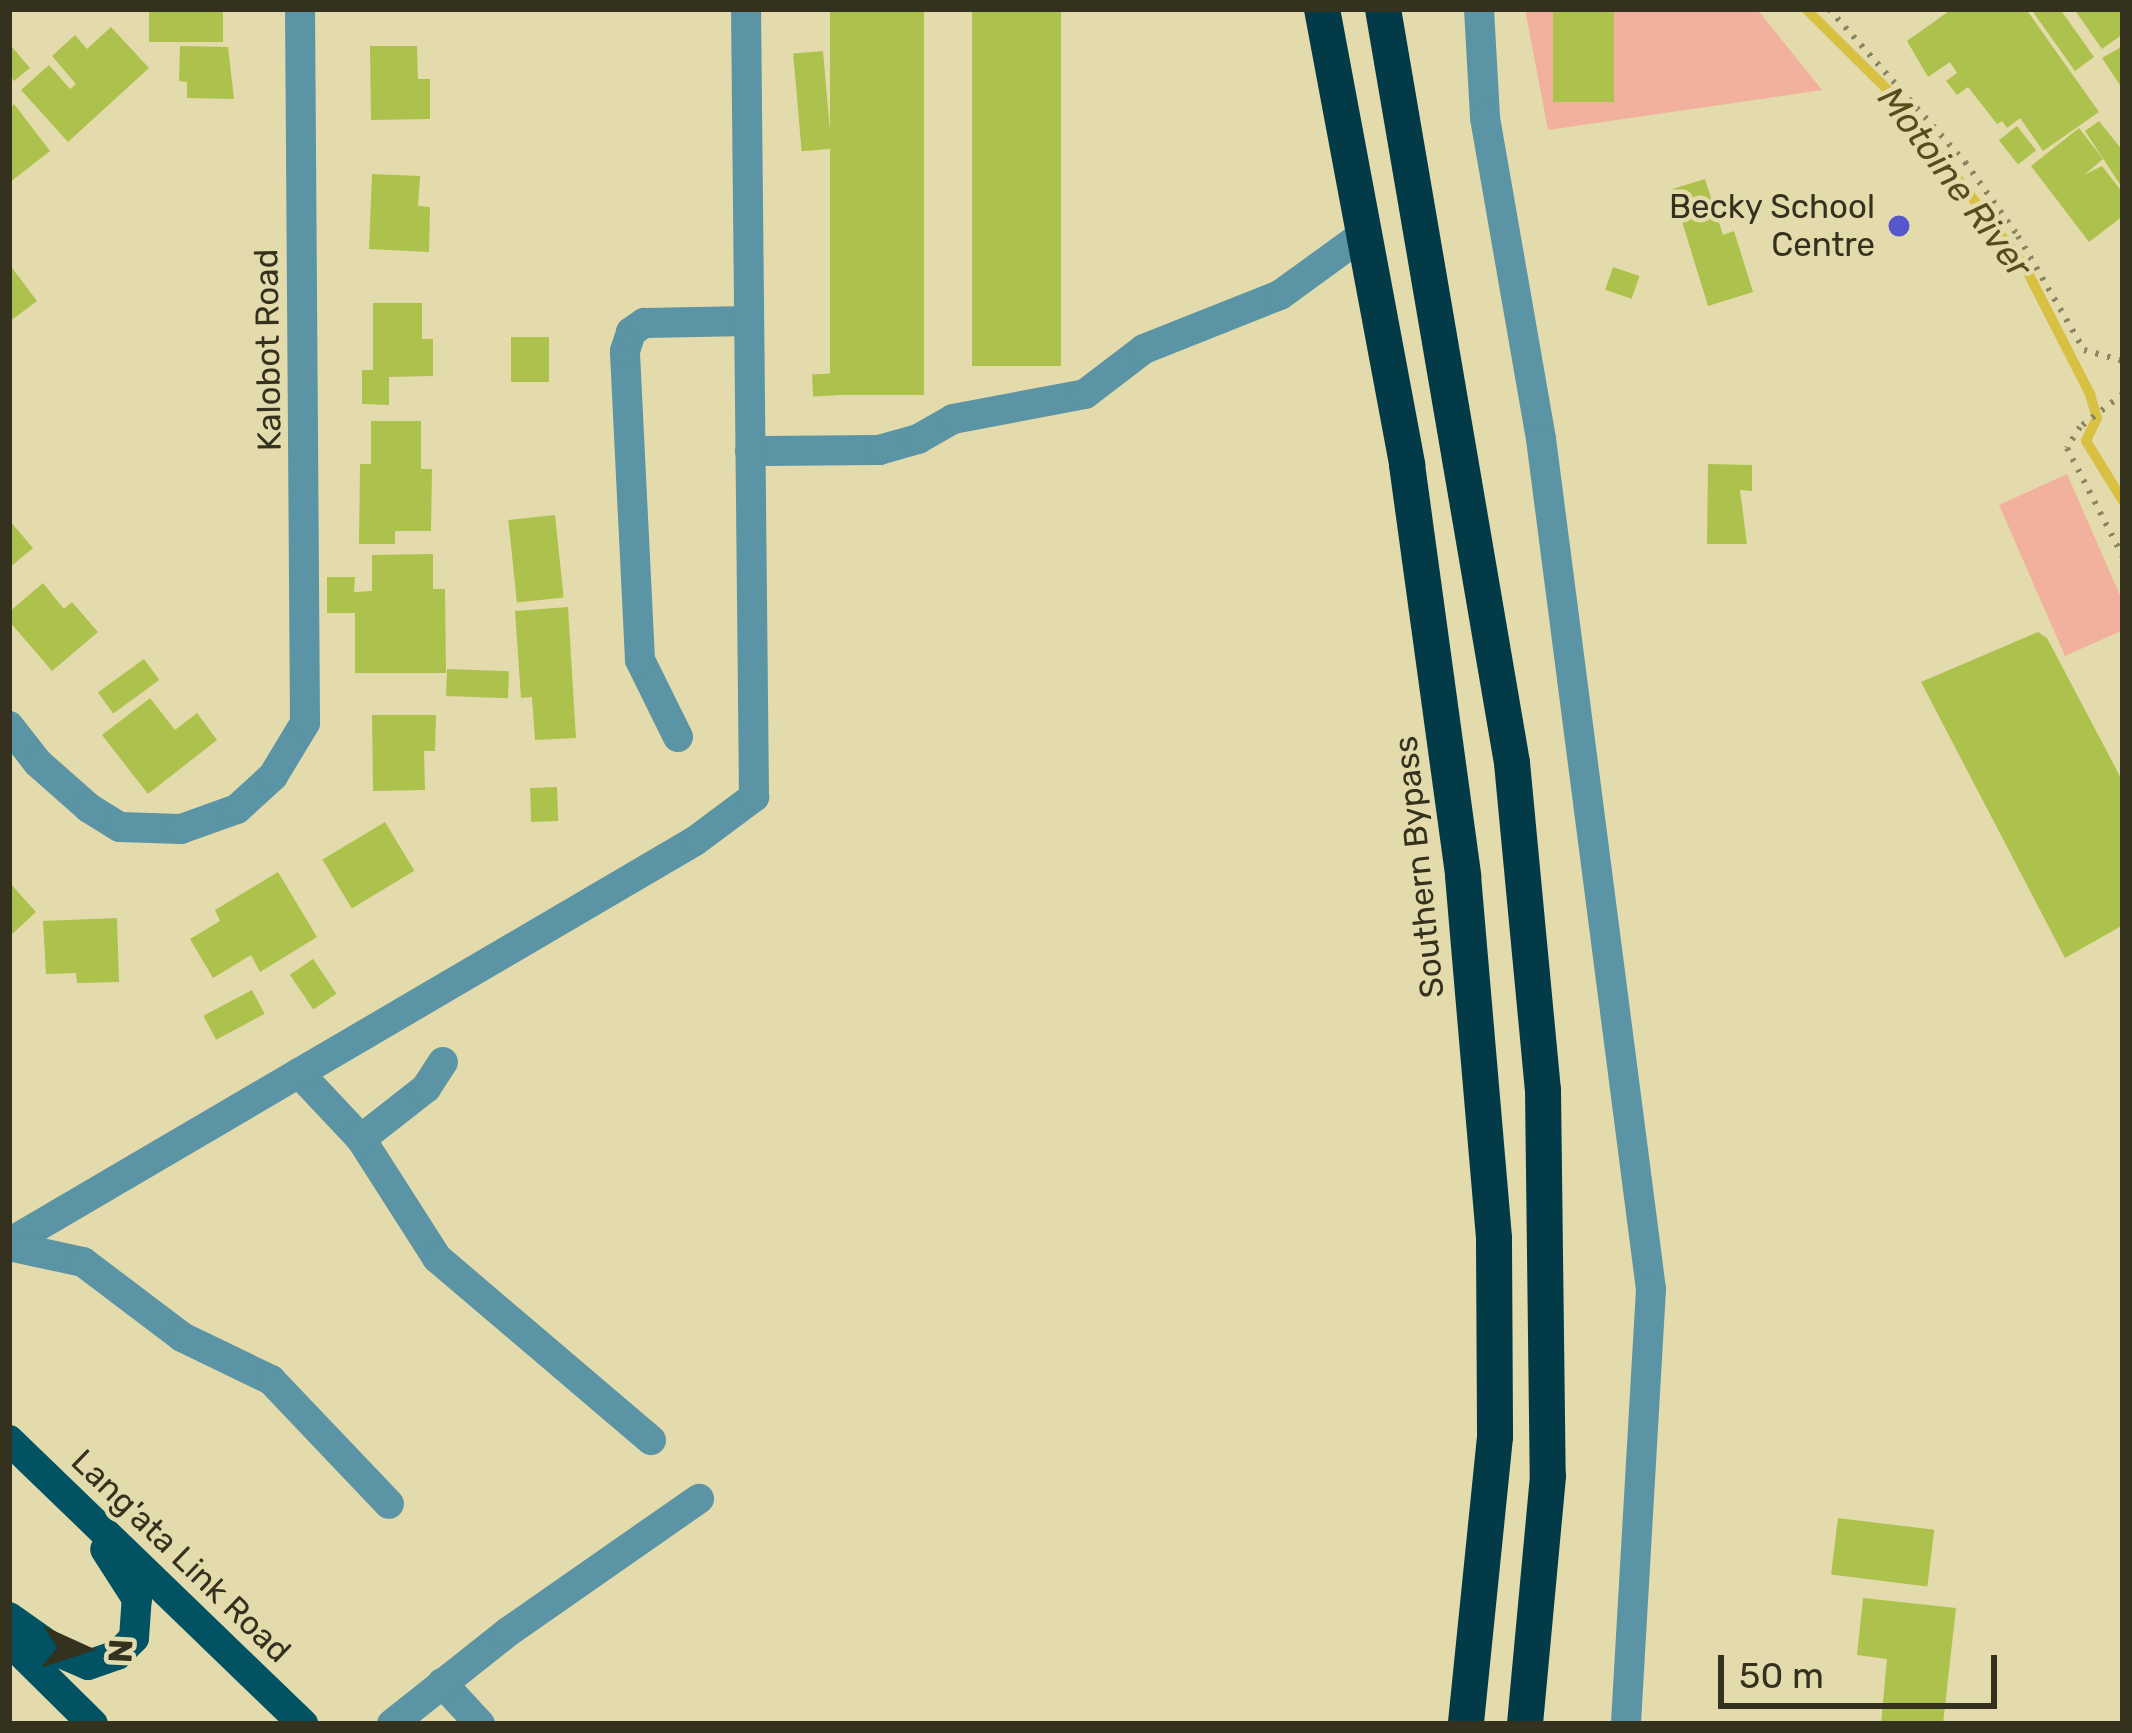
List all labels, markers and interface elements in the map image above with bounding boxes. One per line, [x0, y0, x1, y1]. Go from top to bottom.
water label: Motoine River [1869, 78, 2041, 286]
place label: Becky School Centre [1668, 187, 1875, 265]
marker: Becky School Centre [1886, 213, 1912, 239]
street label: Kalobot Road [246, 248, 290, 452]
street label: Southern Bypass [1386, 734, 1452, 1000]
street label: Lang'ata Link Road [63, 1441, 299, 1671]
north arrow [24, 1589, 144, 1709]
scale bar [1724, 1631, 2003, 1705]
text: N [100, 1638, 141, 1664]
text: 50 m [1739, 1654, 1824, 1697]

